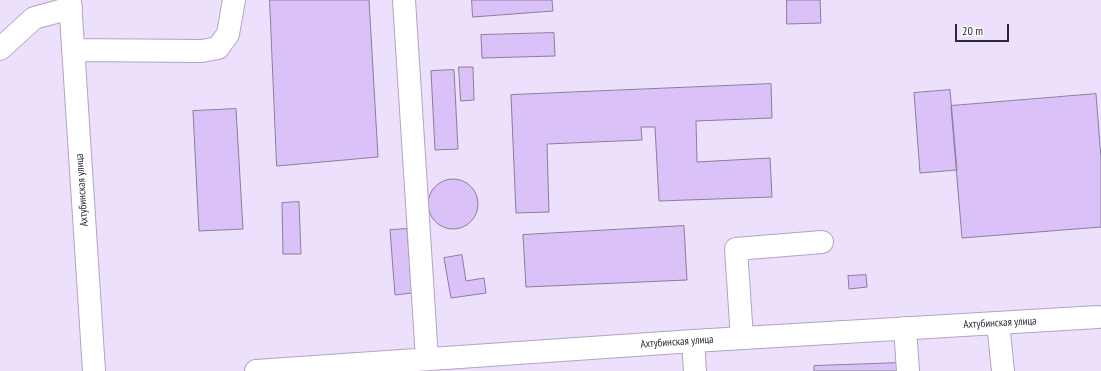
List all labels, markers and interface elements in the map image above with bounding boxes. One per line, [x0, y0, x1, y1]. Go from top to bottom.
scale bar [957, 16, 1011, 42]
text: 20 m [962, 23, 983, 38]
street label: Ахтубинская улица [73, 153, 91, 227]
street label: Ахтубинская улица [963, 314, 1037, 332]
street label: Ахтубинская улица [640, 333, 714, 351]

